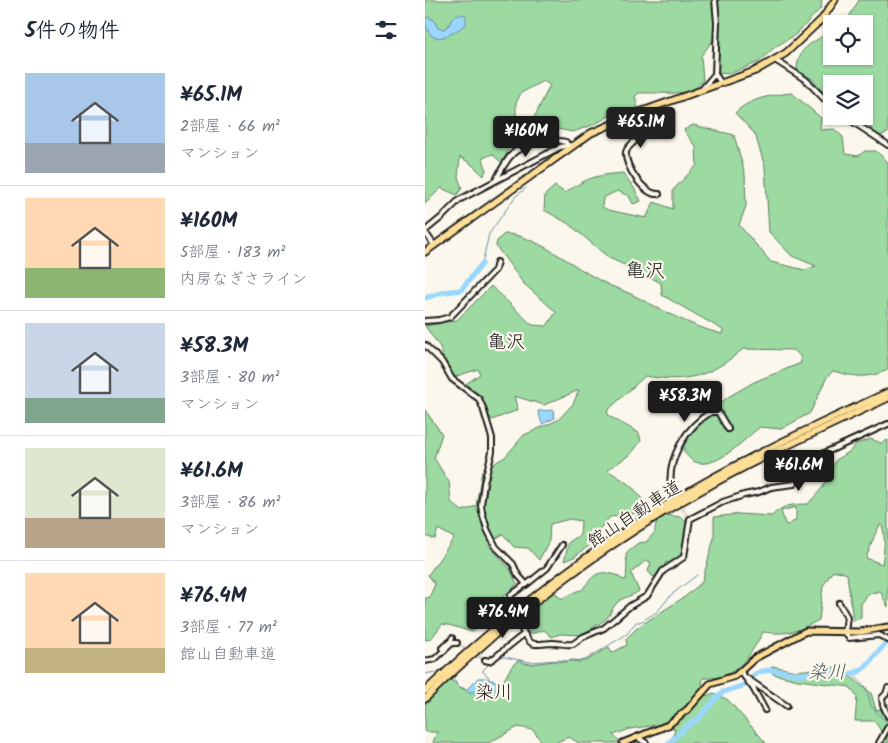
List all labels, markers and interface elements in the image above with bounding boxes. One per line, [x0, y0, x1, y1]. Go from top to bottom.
text: 5件の物件 [25, 15, 120, 48]
map controls [823, 15, 873, 125]
button: locate [823, 15, 873, 65]
icon: filters [372, 16, 400, 44]
button: layers [823, 75, 873, 125]
text: ¥65.1M [180, 79, 242, 112]
icon: home [65, 93, 125, 153]
pin: ¥65.1M [600, 106, 682, 149]
text: ¥65.1M [617, 110, 665, 135]
text: 2部屋 · 66 m² [180, 114, 280, 139]
pin: ¥160M [491, 116, 561, 158]
text: ¥160M [504, 119, 548, 144]
text: マンション [180, 141, 259, 166]
text: ¥160M [180, 205, 237, 238]
icon: home [65, 218, 125, 278]
text: 5部屋 · 183 m² [180, 240, 285, 265]
district label: 亀沢 [625, 256, 665, 288]
text: 内房なぎさライン [180, 267, 307, 292]
district label: 亀沢 [487, 328, 525, 358]
text: ¥58.3M [180, 330, 248, 363]
icon: home [65, 343, 125, 403]
text: 3部屋 · 80 m² [180, 365, 279, 390]
pin: ¥58.3M [644, 380, 726, 423]
text: ¥58.3M [659, 384, 711, 409]
text: マンション [180, 392, 259, 417]
pin: ¥61.6M [758, 450, 840, 492]
text: ¥61.6M [775, 453, 823, 478]
text: ¥61.6M [180, 455, 243, 488]
icon: home [65, 468, 125, 528]
street label: 館山自動車道 [582, 473, 688, 557]
text: 3部屋 · 86 m² [180, 490, 280, 515]
text: マンション [180, 517, 259, 542]
text: ¥76.4M [180, 580, 247, 613]
icon: home [65, 593, 125, 653]
pin: ¥76.4M [462, 596, 544, 639]
text: ¥76.4M [478, 600, 528, 625]
text: 3部屋 · 77 m² [180, 615, 277, 640]
text: 館山自動車道 [180, 642, 276, 667]
water label: 染川 [808, 658, 846, 688]
district label: 染川 [475, 678, 513, 708]

